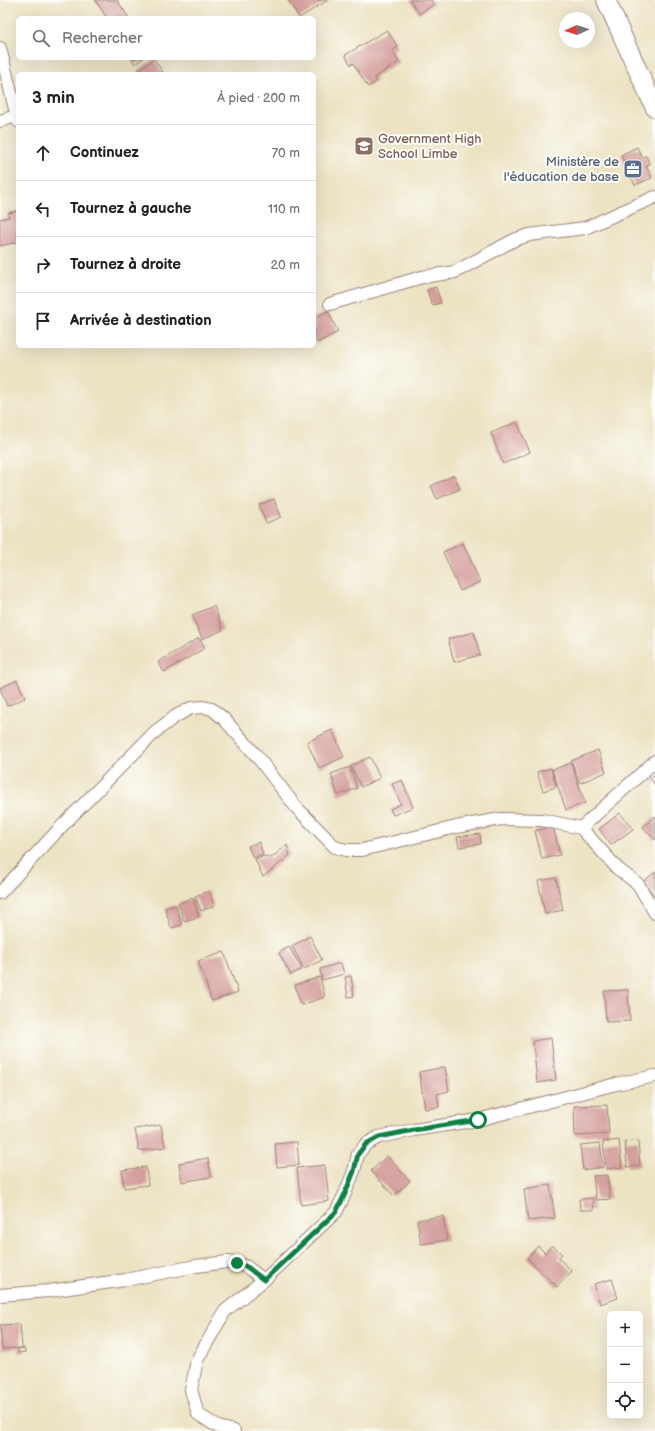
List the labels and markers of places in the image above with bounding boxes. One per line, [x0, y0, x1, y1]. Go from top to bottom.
place label: Government High School Limbe [378, 131, 481, 162]
school or university icon: Government High School Limbe [353, 135, 375, 157]
place label: Ministère de l'éducation de base [504, 154, 619, 185]
office icon: Ministère de l'éducation de base [622, 158, 644, 180]

